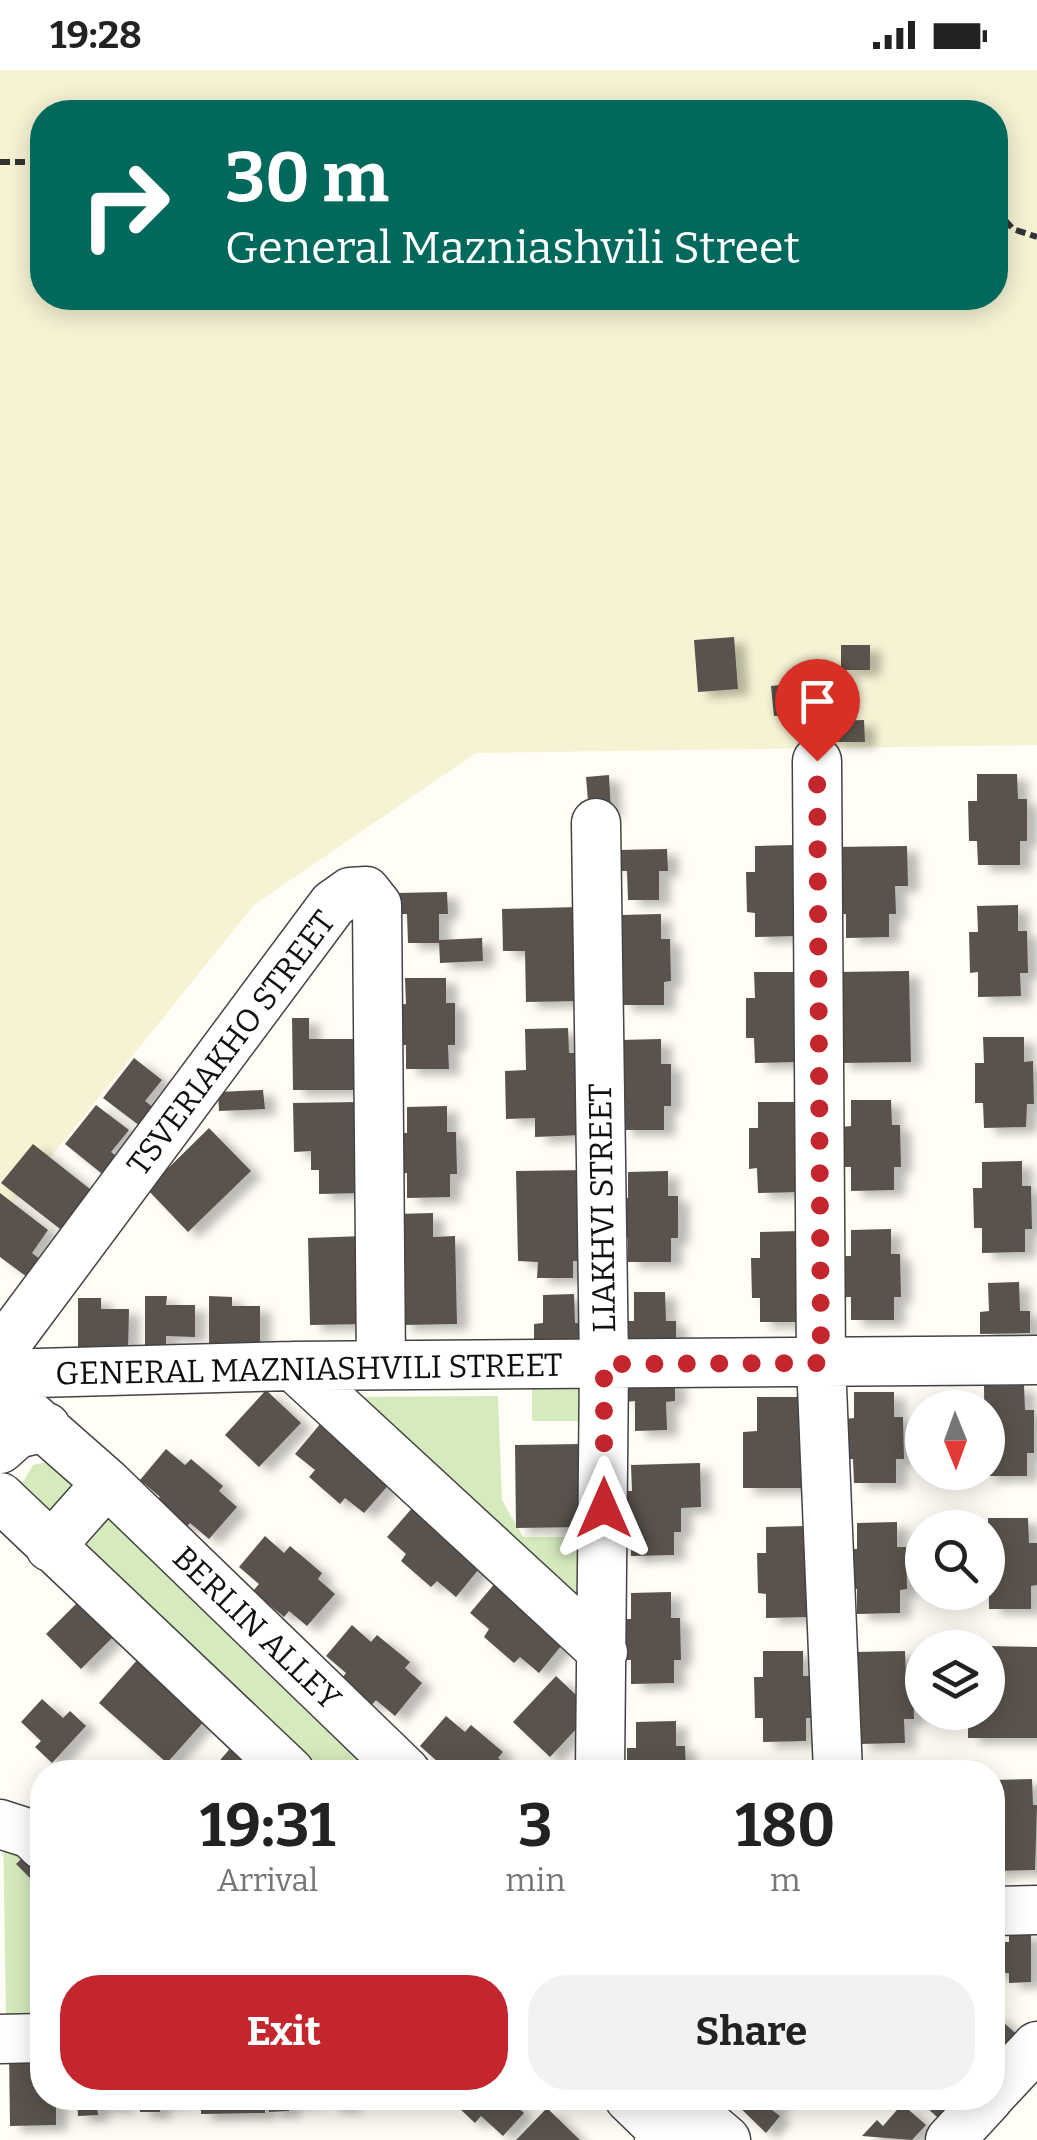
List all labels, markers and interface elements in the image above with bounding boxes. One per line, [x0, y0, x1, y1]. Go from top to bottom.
text: 19:28 [50, 12, 142, 58]
text: 30 m [225, 136, 389, 220]
icon: right [60, 140, 190, 270]
text: General Mazniashvili Street [225, 221, 800, 275]
pin [775, 659, 860, 762]
icon: arrive [790, 674, 845, 729]
street label: TSVERIAKHO STREET [119, 903, 343, 1183]
street label: LIAKHVI STREET [581, 1083, 623, 1333]
street label: GENERAL MAZNIASHVILI STREET [55, 1346, 563, 1392]
north arrow [905, 1390, 1005, 1490]
map controls [905, 1390, 1005, 1730]
position arrow [552, 1456, 656, 1560]
button: search [905, 1510, 1005, 1610]
street label: BERLIN ALLEY [165, 1539, 349, 1718]
button: layers [905, 1630, 1005, 1730]
text: 19:31 [200, 1790, 336, 1862]
text: 3 [518, 1790, 553, 1862]
text: 180 [735, 1790, 835, 1862]
text: Arrival [217, 1861, 318, 1899]
text: min [505, 1861, 566, 1899]
text: m [770, 1861, 801, 1899]
button: Exit [60, 1975, 508, 2090]
button: Share [528, 1975, 975, 2090]

